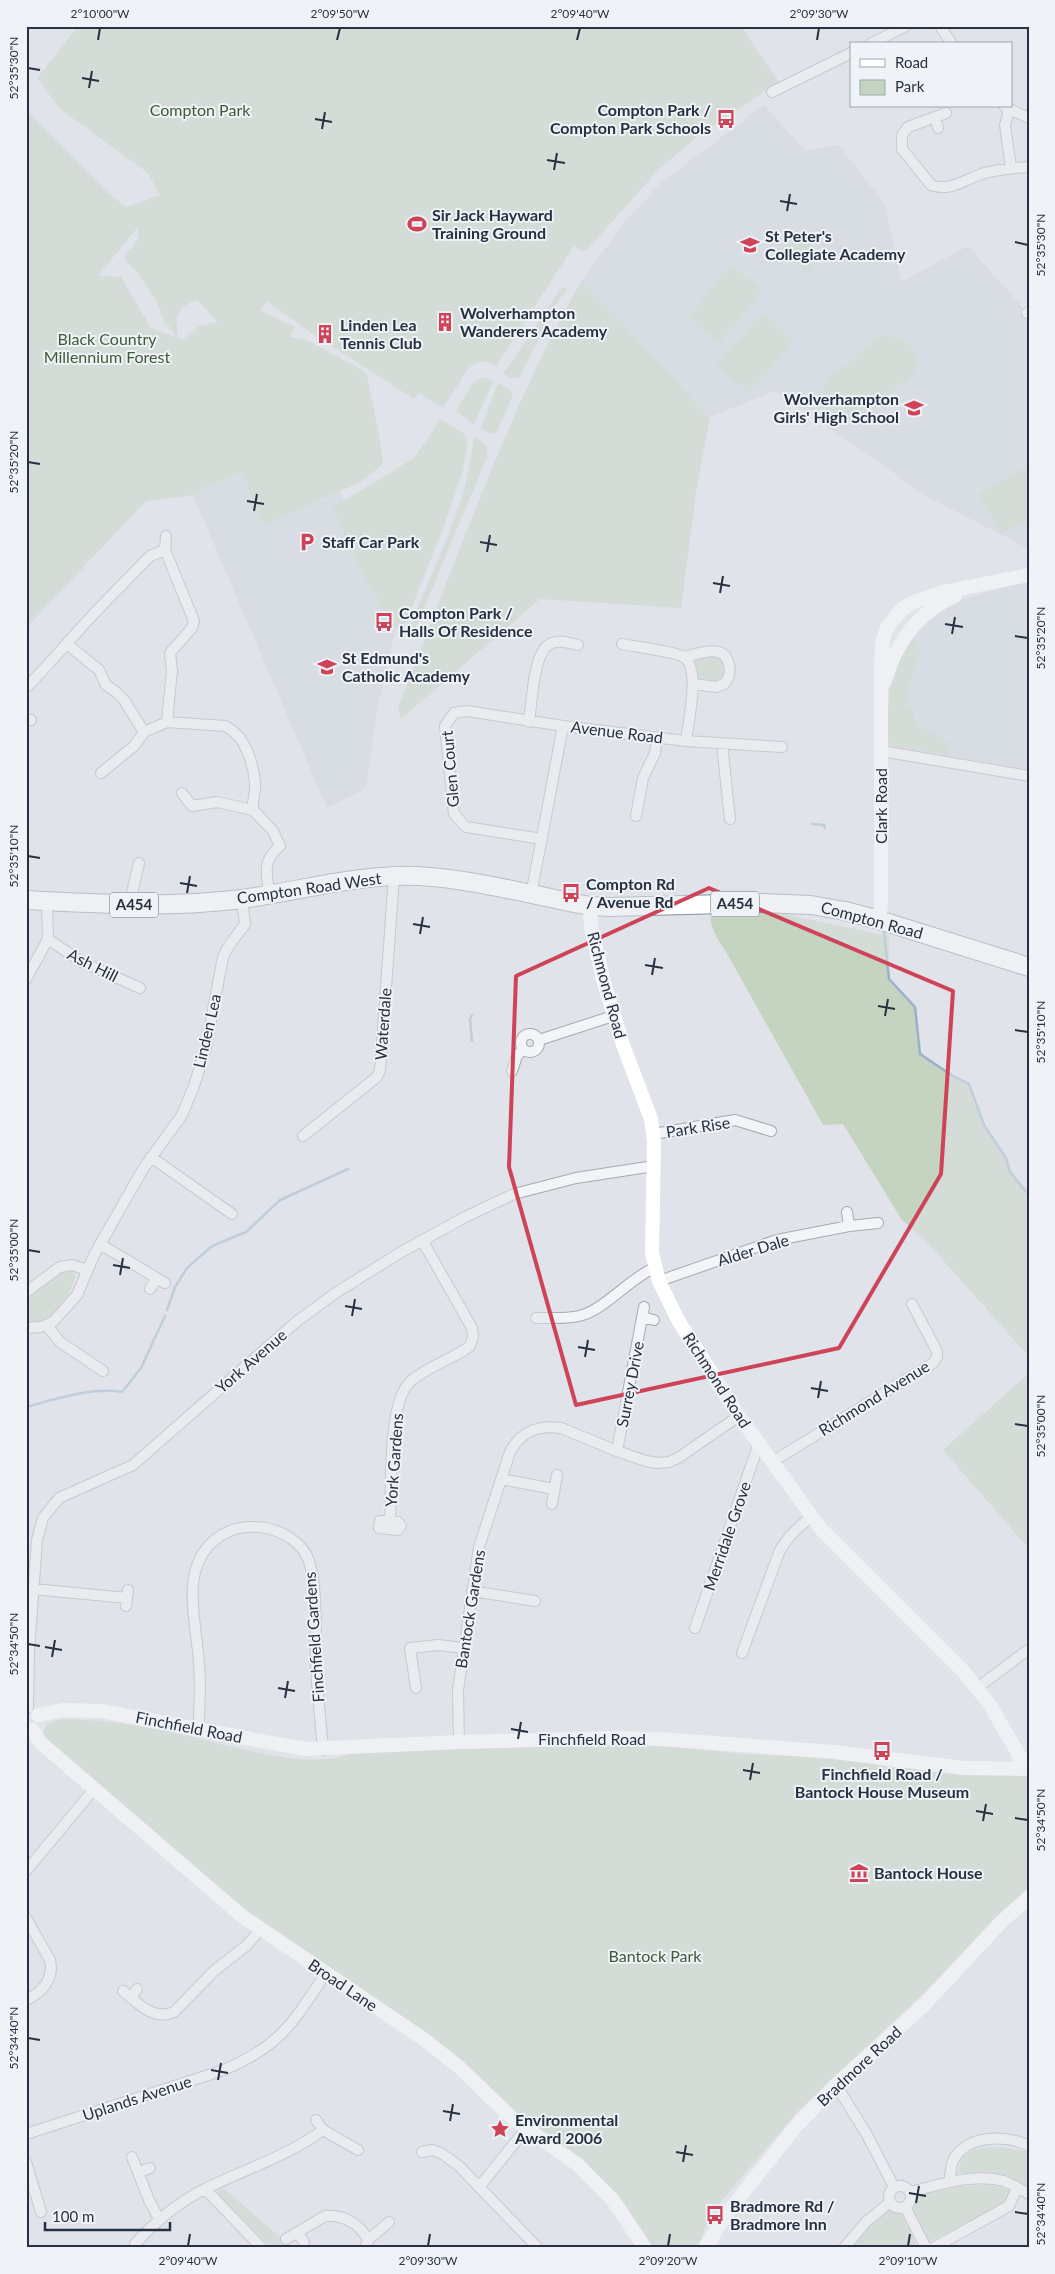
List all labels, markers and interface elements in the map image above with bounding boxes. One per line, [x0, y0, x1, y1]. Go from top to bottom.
text: 2°10'00"W [70, 6, 130, 21]
text: 2°09'50"W [310, 6, 370, 21]
text: 2°09'40"W [550, 6, 610, 21]
text: 2°09'30"W [789, 6, 849, 21]
text: 52°35'30"N [6, 37, 21, 99]
legend [850, 42, 1012, 108]
text: Road [895, 53, 928, 71]
text: Park [895, 77, 925, 95]
park label: Compton Park [150, 100, 251, 119]
place label: Compton Park / Compton Park Schools [550, 100, 711, 137]
bus stop icon: Compton Park / Compton Park Schools [715, 108, 737, 130]
place label: Sir Jack Hayward Training Ground [432, 205, 553, 242]
sports icon: Sir Jack Hayward Training Ground [406, 213, 428, 235]
text: 52°35'30"N [1033, 214, 1048, 276]
place label: St Peter's Collegiate Academy [765, 226, 906, 263]
school or university icon: St Peter's Collegiate Academy [739, 234, 761, 256]
place label: Wolverhampton Wanderers Academy [460, 303, 608, 340]
building icon: Wolverhampton Wanderers Academy [434, 311, 456, 333]
place label: Linden Lea Tennis Club [340, 315, 422, 352]
building icon: Linden Lea Tennis Club [314, 323, 336, 345]
park label: Black Country Millennium Forest [44, 329, 171, 366]
place label: Wolverhampton Girls' High School [774, 389, 899, 426]
school or university icon: Wolverhampton Girls' High School [903, 397, 925, 419]
text: 52°35'20"N [6, 431, 21, 493]
parking icon: Staff Car Park [296, 531, 318, 553]
place label: Staff Car Park [322, 532, 420, 551]
place label: Compton Park / Halls Of Residence [399, 603, 533, 640]
text: 52°35'20"N [1033, 607, 1048, 669]
bus stop icon: Compton Park / Halls Of Residence [373, 611, 395, 633]
place label: St Edmund's Catholic Academy [342, 648, 470, 685]
school or university icon: St Edmund's Catholic Academy [316, 656, 338, 678]
street label: Avenue Road [570, 716, 664, 747]
street label: Glen Court [437, 730, 462, 808]
street label: Clark Road [871, 768, 890, 844]
text: 52°35'10"N [6, 825, 21, 887]
street label: Compton Road West [236, 868, 383, 907]
place label: Compton Rd / Avenue Rd [586, 874, 675, 911]
bus stop icon: Compton Rd / Avenue Rd [560, 882, 582, 904]
road number: A454 [110, 892, 158, 918]
road number: A454 [711, 892, 759, 916]
street label: Compton Road [819, 897, 925, 942]
street label: Richmond Road [584, 929, 631, 1040]
street label: Ash Hill [65, 944, 122, 985]
street label: Waterdale [371, 987, 395, 1061]
street label: Linden Lea [189, 992, 224, 1070]
text: 52°35'10"N [1033, 1001, 1048, 1063]
street label: Park Rise [665, 1112, 731, 1141]
text: 52°35'00"N [6, 1219, 21, 1281]
street label: Alder Dale [715, 1230, 791, 1269]
street label: York Avenue [211, 1325, 290, 1397]
street label: Richmond Road [679, 1328, 755, 1431]
street label: Surrey Drive [612, 1339, 647, 1428]
street label: Richmond Avenue [815, 1356, 933, 1439]
text: 52°35'00"N [1033, 1395, 1048, 1457]
street label: York Gardens [381, 1412, 406, 1507]
street label: Merridale Grove [699, 1479, 754, 1593]
street label: Bantock Gardens [451, 1548, 488, 1670]
street label: Finchfield Gardens [299, 1571, 328, 1703]
text: 52°34'50"N [6, 1613, 21, 1675]
street label: Finchfield Road [134, 1707, 244, 1746]
street label: Finchfield Road [538, 1729, 646, 1748]
bus stop icon: Finchfield Road / Bantock House Museum [871, 1740, 893, 1762]
place label: Finchfield Road / Bantock House Museum [795, 1764, 969, 1801]
text: 52°34'50"N [1033, 1789, 1048, 1851]
museum icon: Bantock House [848, 1862, 870, 1884]
place label: Bantock House [874, 1863, 983, 1882]
park label: Bantock Park [609, 1946, 702, 1965]
street label: Broad Lane [305, 1955, 381, 2015]
text: 52°34'40"N [6, 2007, 21, 2069]
street label: Bradmore Road [812, 2022, 905, 2110]
street label: Uplands Avenue [80, 2071, 194, 2124]
place label: Environmental Award 2006 [514, 2110, 618, 2147]
place icon: Environmental Award 2006 [489, 2118, 511, 2140]
text: 52°34'40"N [1033, 2183, 1048, 2245]
place label: Bradmore Rd / Bradmore Inn [730, 2196, 835, 2233]
scale bar [45, 2199, 170, 2231]
bus stop icon: Bradmore Rd / Bradmore Inn [704, 2204, 726, 2226]
text: 100 m [52, 2207, 94, 2225]
text: 2°09'40"W [158, 2253, 218, 2268]
text: 2°09'30"W [398, 2253, 458, 2268]
text: 2°09'20"W [638, 2253, 698, 2268]
text: 2°09'10"W [878, 2253, 938, 2268]

